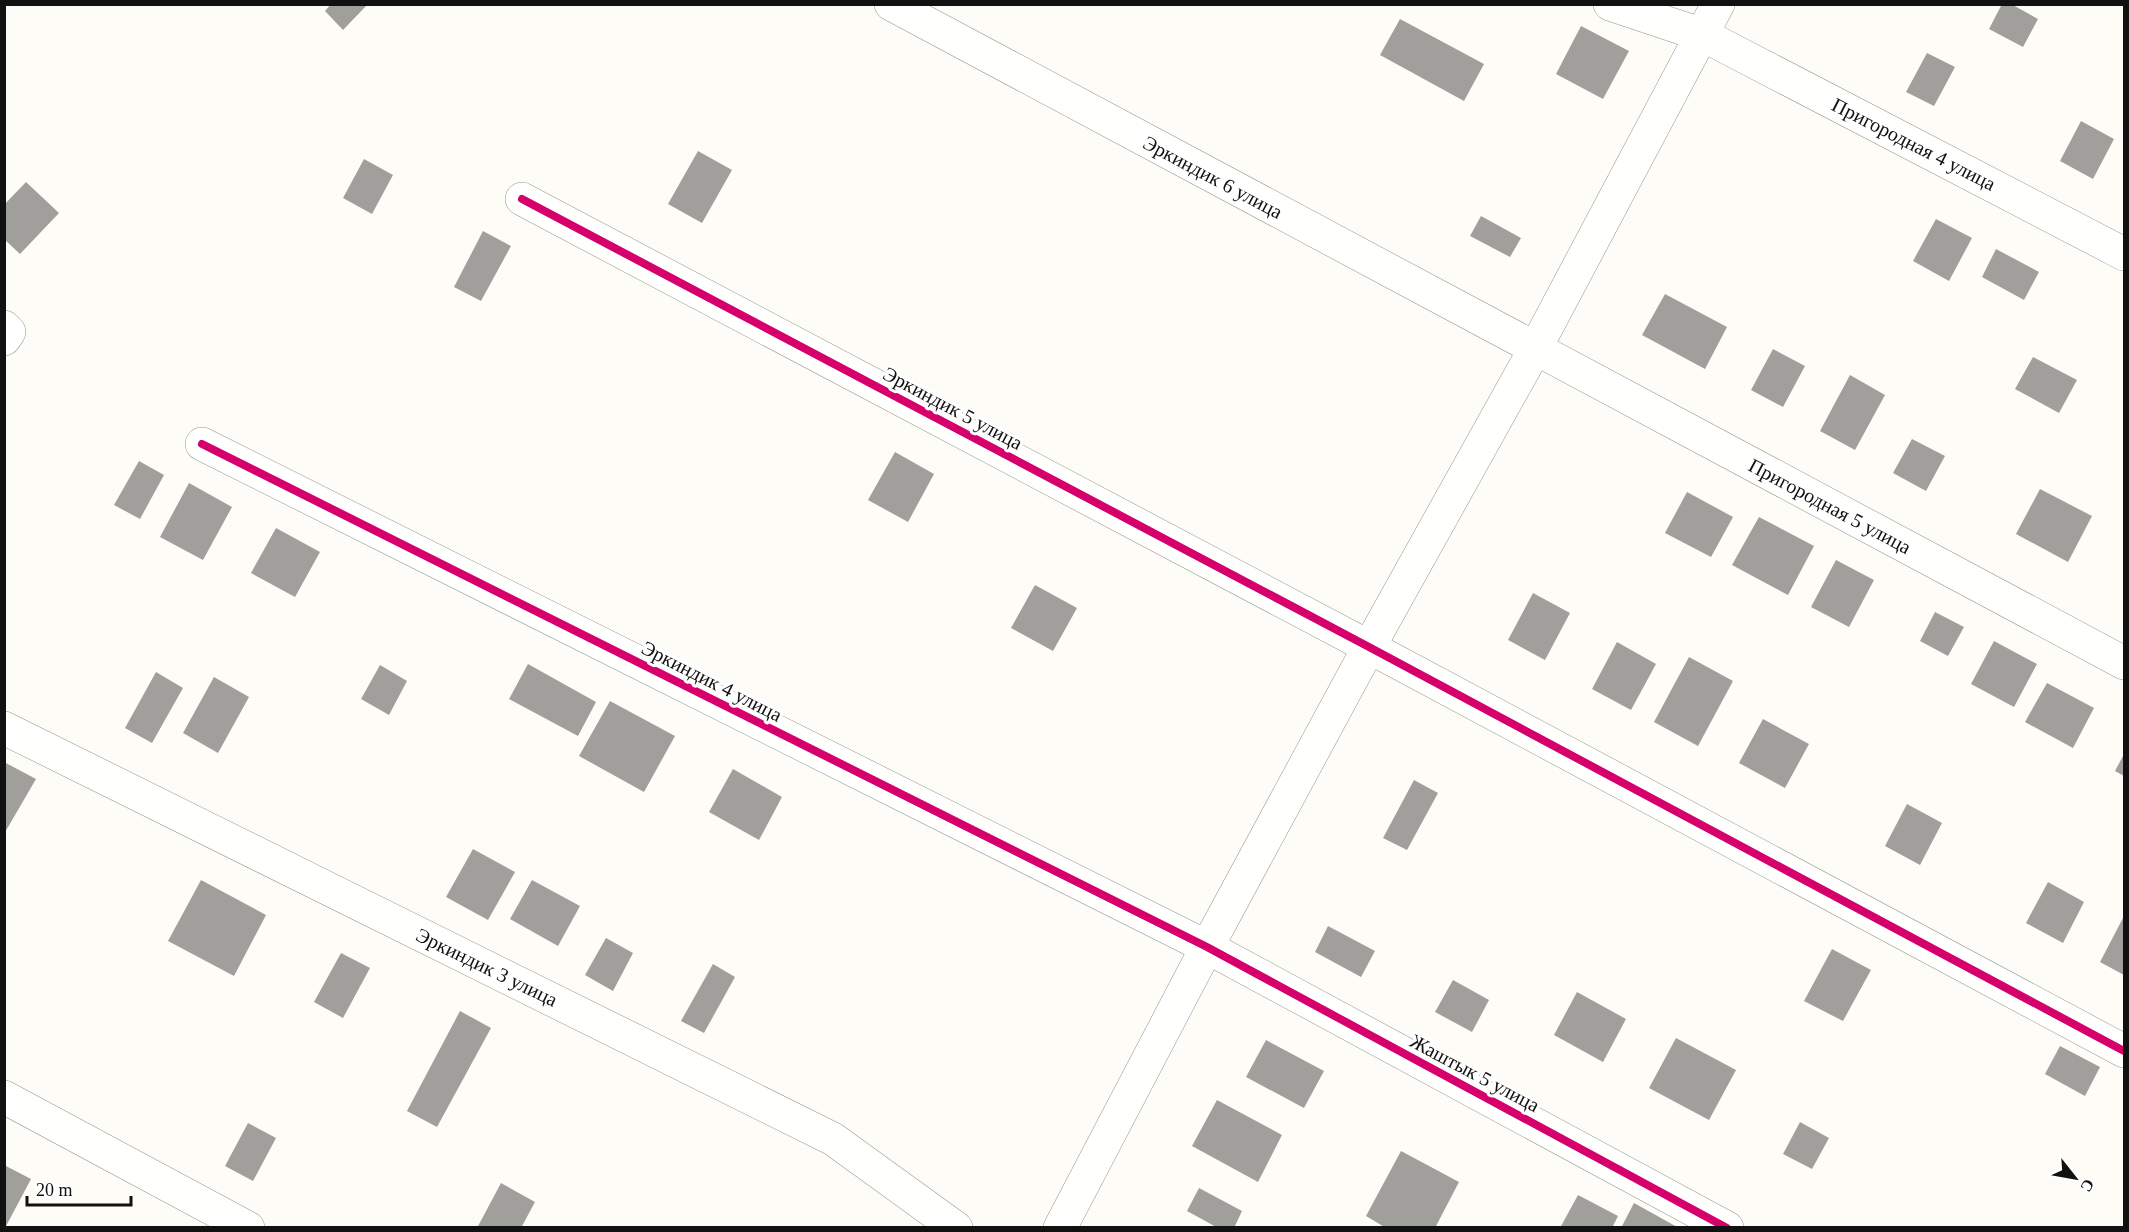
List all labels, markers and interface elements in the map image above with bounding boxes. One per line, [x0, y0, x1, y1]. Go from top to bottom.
street label: Пригородная 4 улица [1828, 93, 2000, 196]
street label: Эркиндик 6 улица [1139, 131, 1286, 224]
street label: Эркиндик 5 улица [879, 362, 1026, 455]
street label: Пригородная 5 улица [1745, 454, 1915, 559]
street label: Эркиндик 4 улица [638, 636, 786, 727]
street label: Эркиндик 3 улица [412, 923, 561, 1012]
street label: Жаштык 5 улица [1406, 1030, 1543, 1117]
north arrow [2045, 1148, 2105, 1208]
scale bar [27, 1169, 130, 1207]
text: С [2077, 1176, 2098, 1195]
text: 20 m [36, 1180, 73, 1200]

